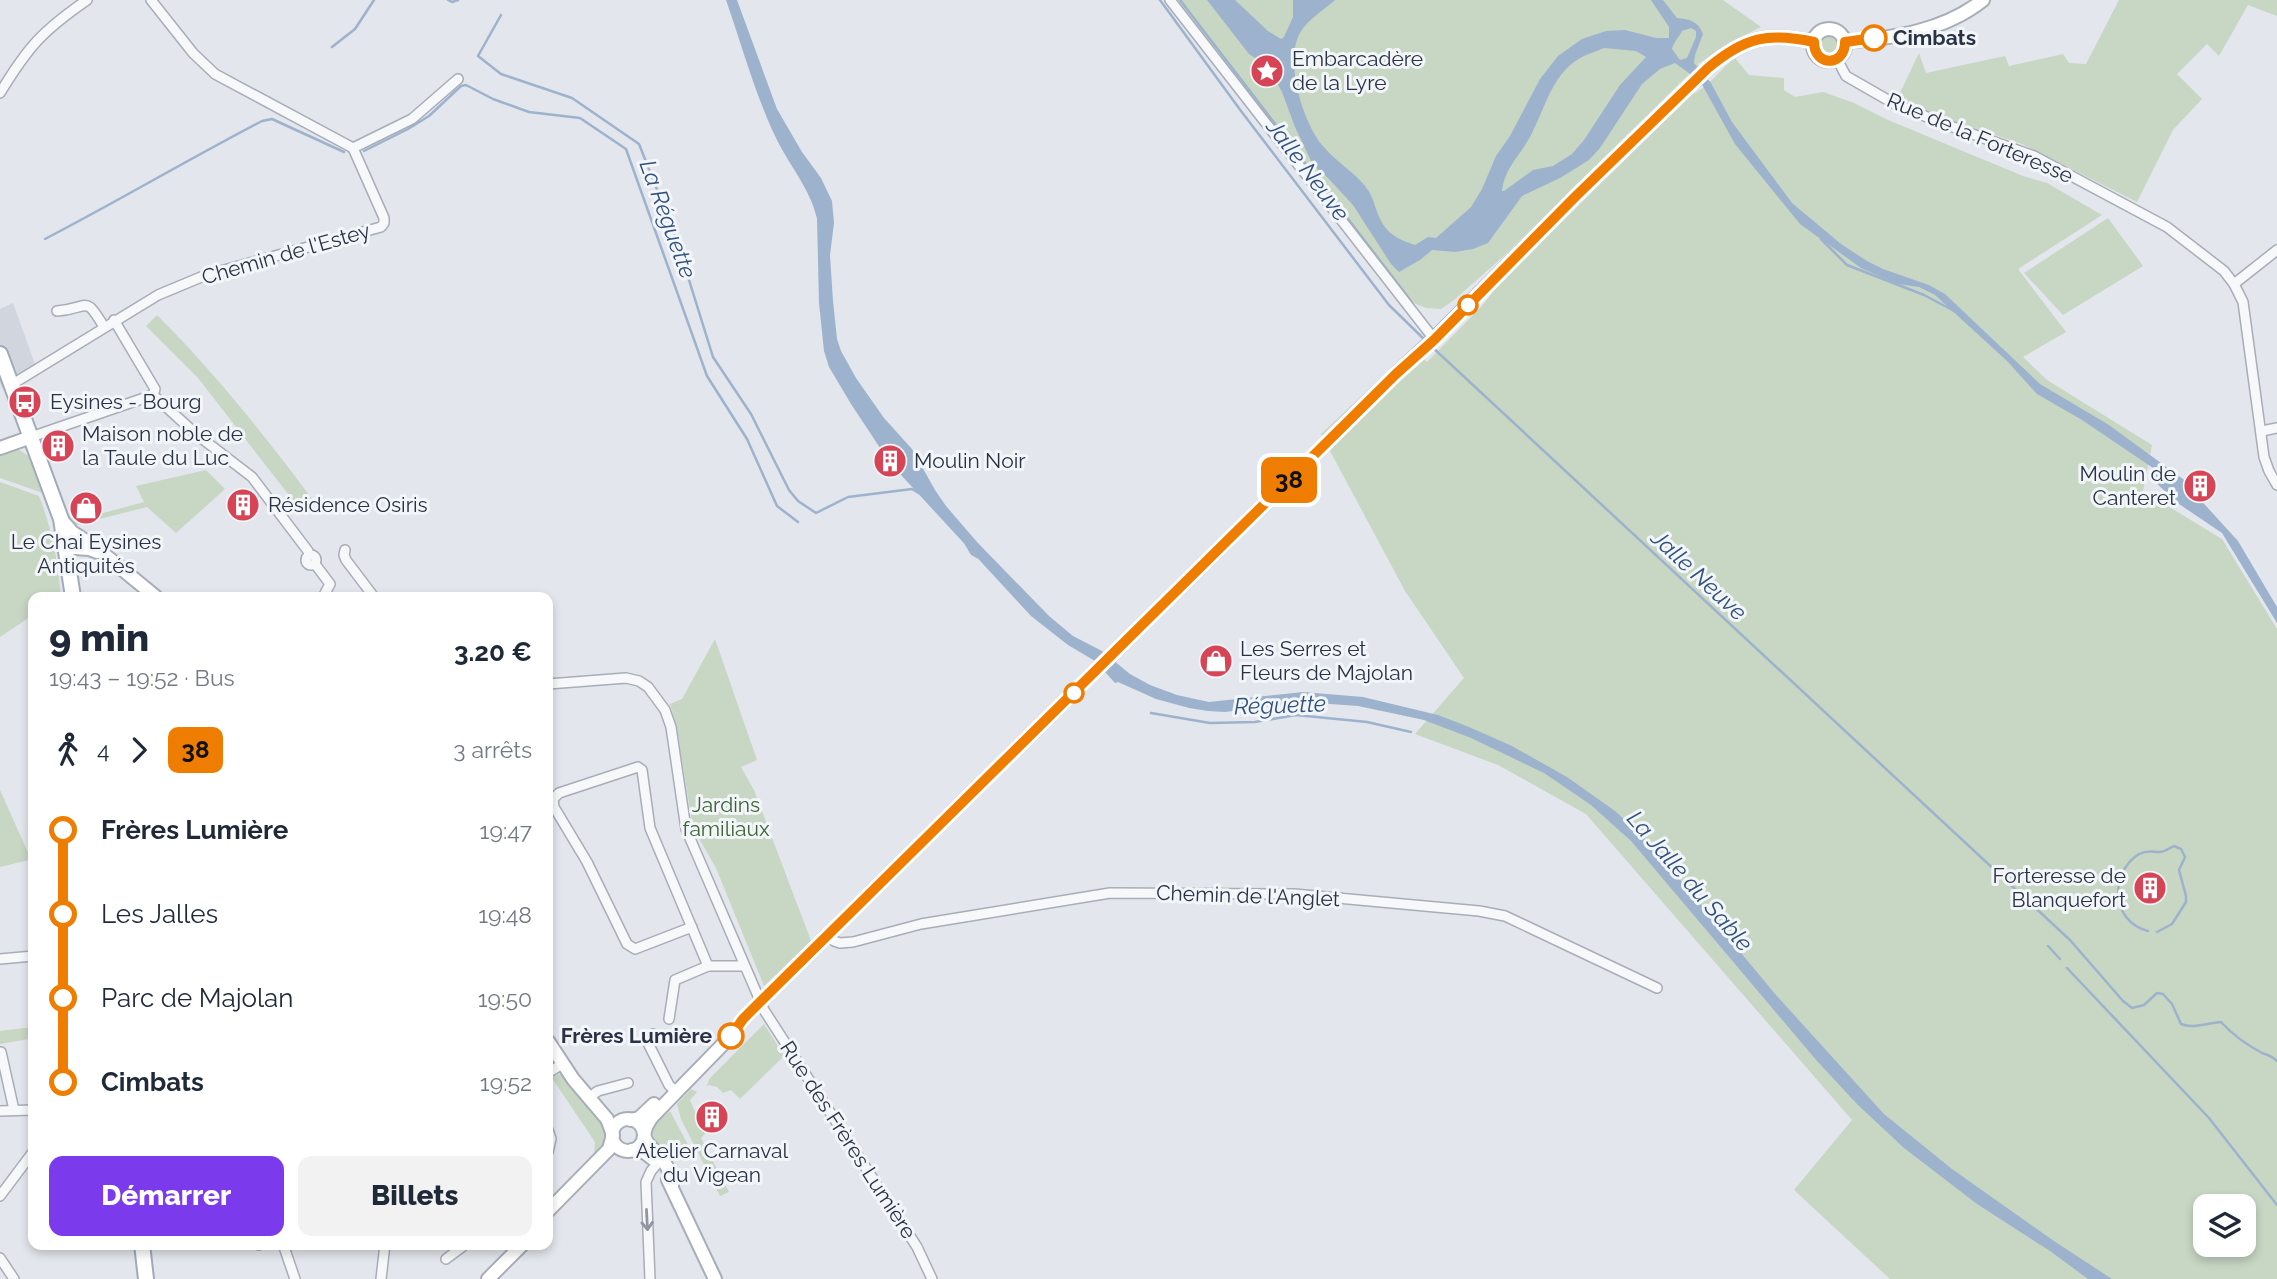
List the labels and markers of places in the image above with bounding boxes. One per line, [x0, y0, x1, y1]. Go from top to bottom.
marker: Cimbats [1861, 25, 1887, 51]
place label: Cimbats [1893, 25, 1976, 50]
place label: Embarcadère de la Lyre [1292, 46, 1423, 95]
place icon: Embarcadère de la Lyre [1248, 52, 1286, 90]
unlabelled marker [1458, 295, 1478, 315]
bus stop icon: Eysines - Bourg [6, 383, 44, 421]
place label: Eysines - Bourg [50, 389, 202, 414]
place label: Maison noble de la Taule du Luc [82, 421, 243, 470]
building icon: Maison noble de la Taule du Luc [39, 427, 77, 465]
building icon: Moulin Noir [871, 442, 909, 480]
place label: Moulin Noir [914, 448, 1026, 473]
place label: Moulin de Canteret [2080, 461, 2176, 510]
building icon: Moulin de Canteret [2181, 467, 2219, 505]
building icon: Résidence Osiris [224, 486, 262, 524]
shop icon: Le Chai Eysines Antiquités [67, 489, 105, 527]
place label: Résidence Osiris [268, 492, 428, 517]
place label: Le Chai Eysines Antiquités [11, 529, 161, 578]
place label: Les Serres et Fleurs de Majolan [1240, 636, 1413, 685]
shop icon: Les Serres et Fleurs de Majolan [1197, 642, 1235, 680]
unlabelled marker [1064, 683, 1084, 703]
place label: Forteresse de Blanquefort [1993, 863, 2126, 912]
building icon: Forteresse de Blanquefort [2131, 869, 2169, 907]
place label: Frères Lumière [561, 1023, 712, 1048]
marker: Frères Lumière [718, 1023, 744, 1049]
building icon: Atelier Carnaval du Vigean [693, 1098, 731, 1136]
place label: Atelier Carnaval du Vigean [636, 1138, 789, 1187]

